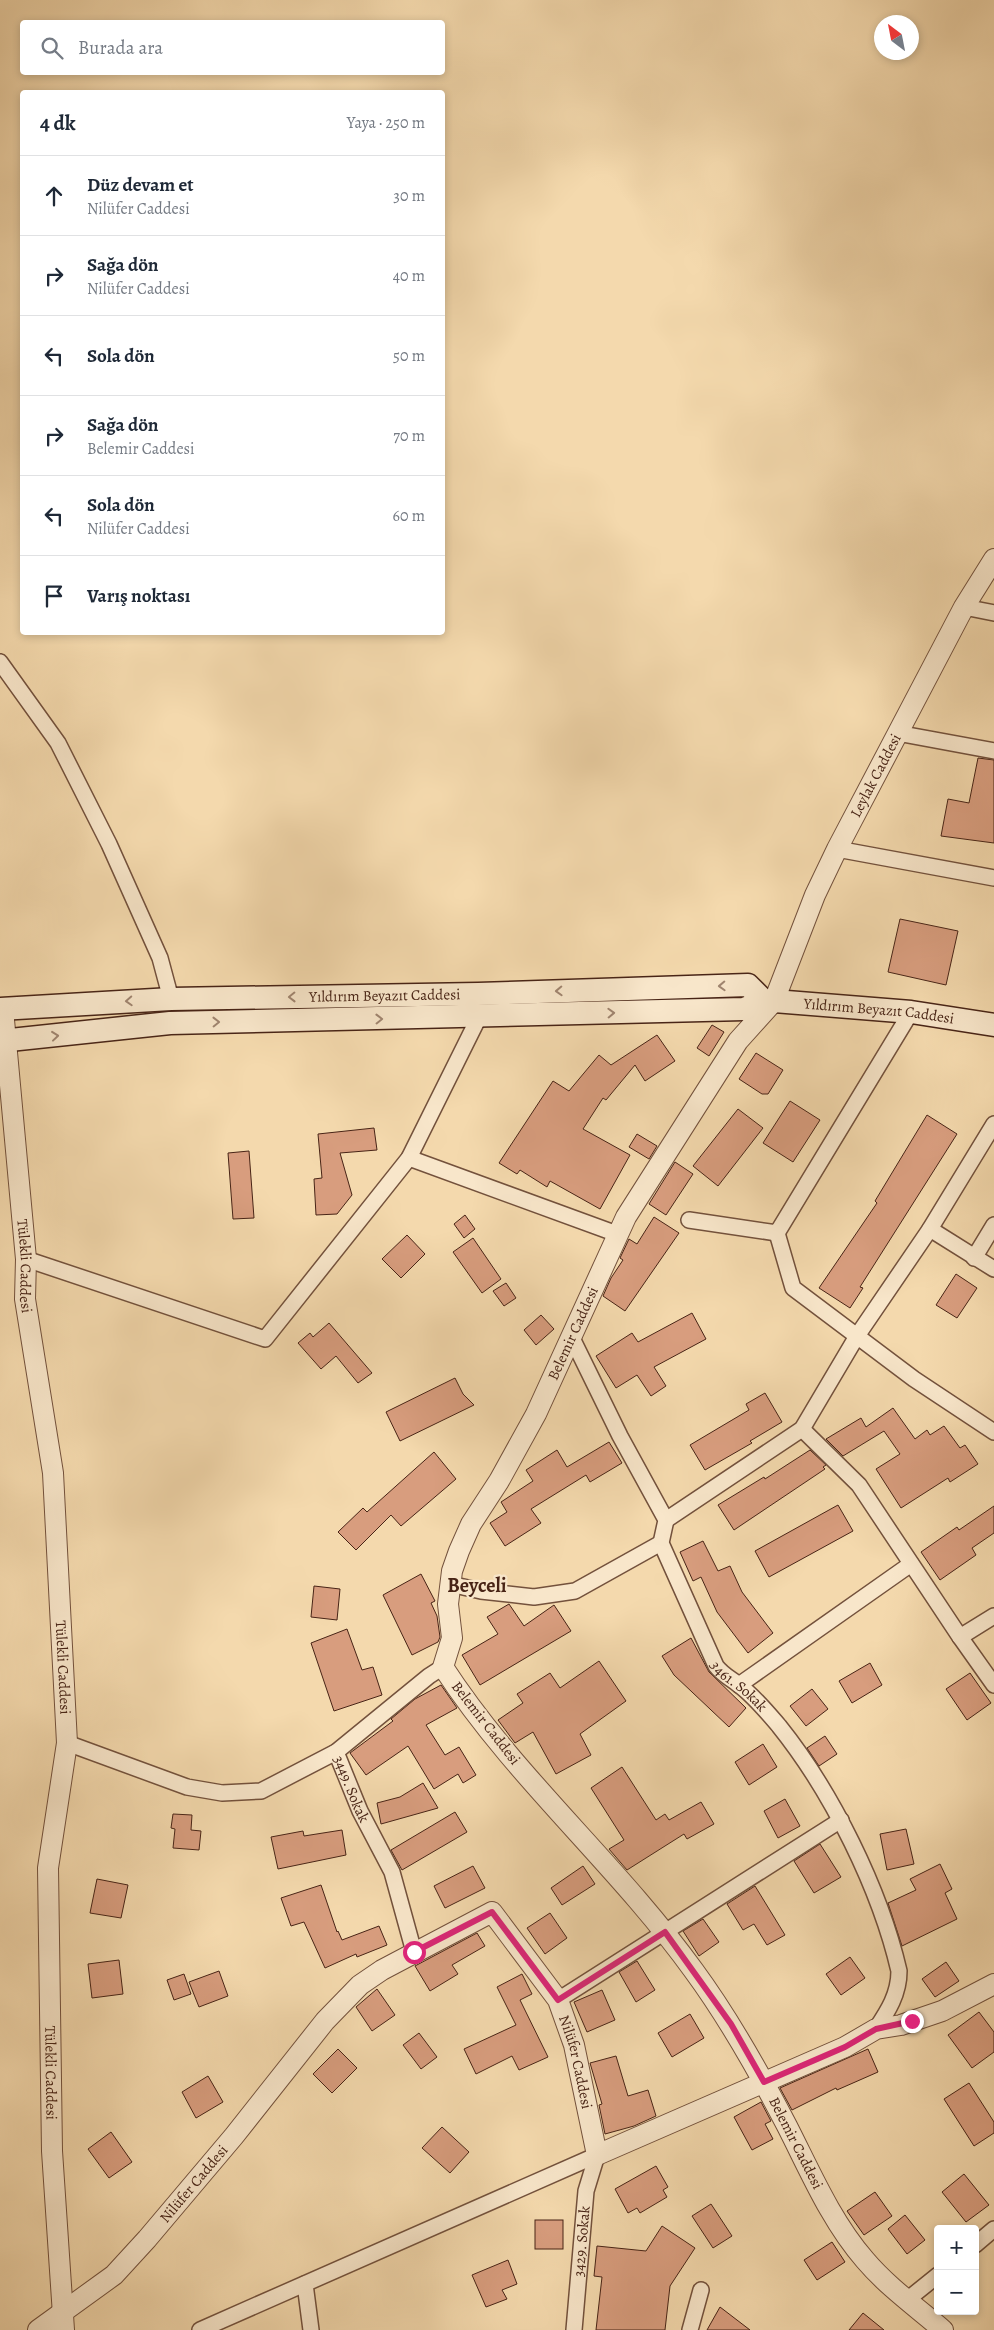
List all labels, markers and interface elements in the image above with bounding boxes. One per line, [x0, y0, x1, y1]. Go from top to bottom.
north arrow [874, 15, 919, 60]
search box [20, 20, 445, 75]
icon: search [38, 34, 66, 62]
text: Burada ara [78, 35, 163, 61]
text: 4 dk [40, 109, 76, 137]
text: Yaya · 250 m [347, 112, 425, 134]
text: Düz devam et [87, 172, 194, 198]
icon: ahead [40, 182, 68, 210]
text: 30 m [393, 185, 425, 207]
text: Nilüfer Caddesi [87, 198, 190, 220]
text: Sağa dön [87, 252, 159, 278]
icon: right [40, 262, 68, 290]
text: 40 m [393, 265, 425, 287]
text: Nilüfer Caddesi [87, 278, 190, 300]
icon: left [40, 342, 68, 370]
text: Sola dön [87, 343, 155, 369]
text: 50 m [393, 345, 425, 367]
text: Sağa dön [87, 412, 159, 438]
icon: right [40, 422, 68, 450]
text: 70 m [393, 425, 425, 447]
text: Belemir Caddesi [87, 438, 195, 460]
text: Sola dön [87, 492, 155, 518]
icon: left [40, 502, 68, 530]
text: 60 m [393, 505, 425, 527]
text: Nilüfer Caddesi [87, 518, 190, 540]
icon: arrive [40, 582, 68, 610]
text: Varış noktası [87, 583, 190, 609]
street label: Leylak Caddesi [845, 730, 906, 821]
one-way arrow [717, 981, 725, 991]
street label: Yıldırım Beyazıt Caddesi [308, 984, 460, 1007]
one-way arrow [555, 986, 563, 996]
one-way arrow [288, 992, 296, 1002]
street label: Yıldırım Beyazıt Caddesi [802, 993, 956, 1029]
one-way arrow [125, 996, 133, 1007]
one-way arrow [608, 1008, 616, 1019]
one-way arrow [376, 1014, 383, 1024]
one-way arrow [213, 1017, 221, 1028]
one-way arrow [51, 1031, 59, 1042]
street label: Tülekli Caddesi [12, 1218, 37, 1314]
street label: Belemir Caddesi [543, 1283, 603, 1383]
district label: Beyceli [447, 1572, 507, 1599]
street label: Tülekli Caddesi [51, 1620, 76, 1715]
street label: 3461. Sokak [705, 1658, 772, 1716]
street label: Belemir Caddesi [447, 1677, 525, 1769]
street label: 3449. Sokak [328, 1753, 375, 1826]
route start [403, 1941, 426, 1964]
route end [901, 2010, 924, 2033]
street label: Nilüfer Caddesi [554, 2012, 597, 2111]
street label: Tülekli Caddesi [40, 2026, 62, 2120]
street label: Belemir Caddesi [764, 2094, 828, 2192]
street label: Nilüfer Caddesi [155, 2140, 232, 2227]
street label: 3429. Sokak [569, 2205, 595, 2278]
map controls [934, 2225, 979, 2315]
button: + [934, 2225, 979, 2270]
button: − [934, 2270, 979, 2315]

